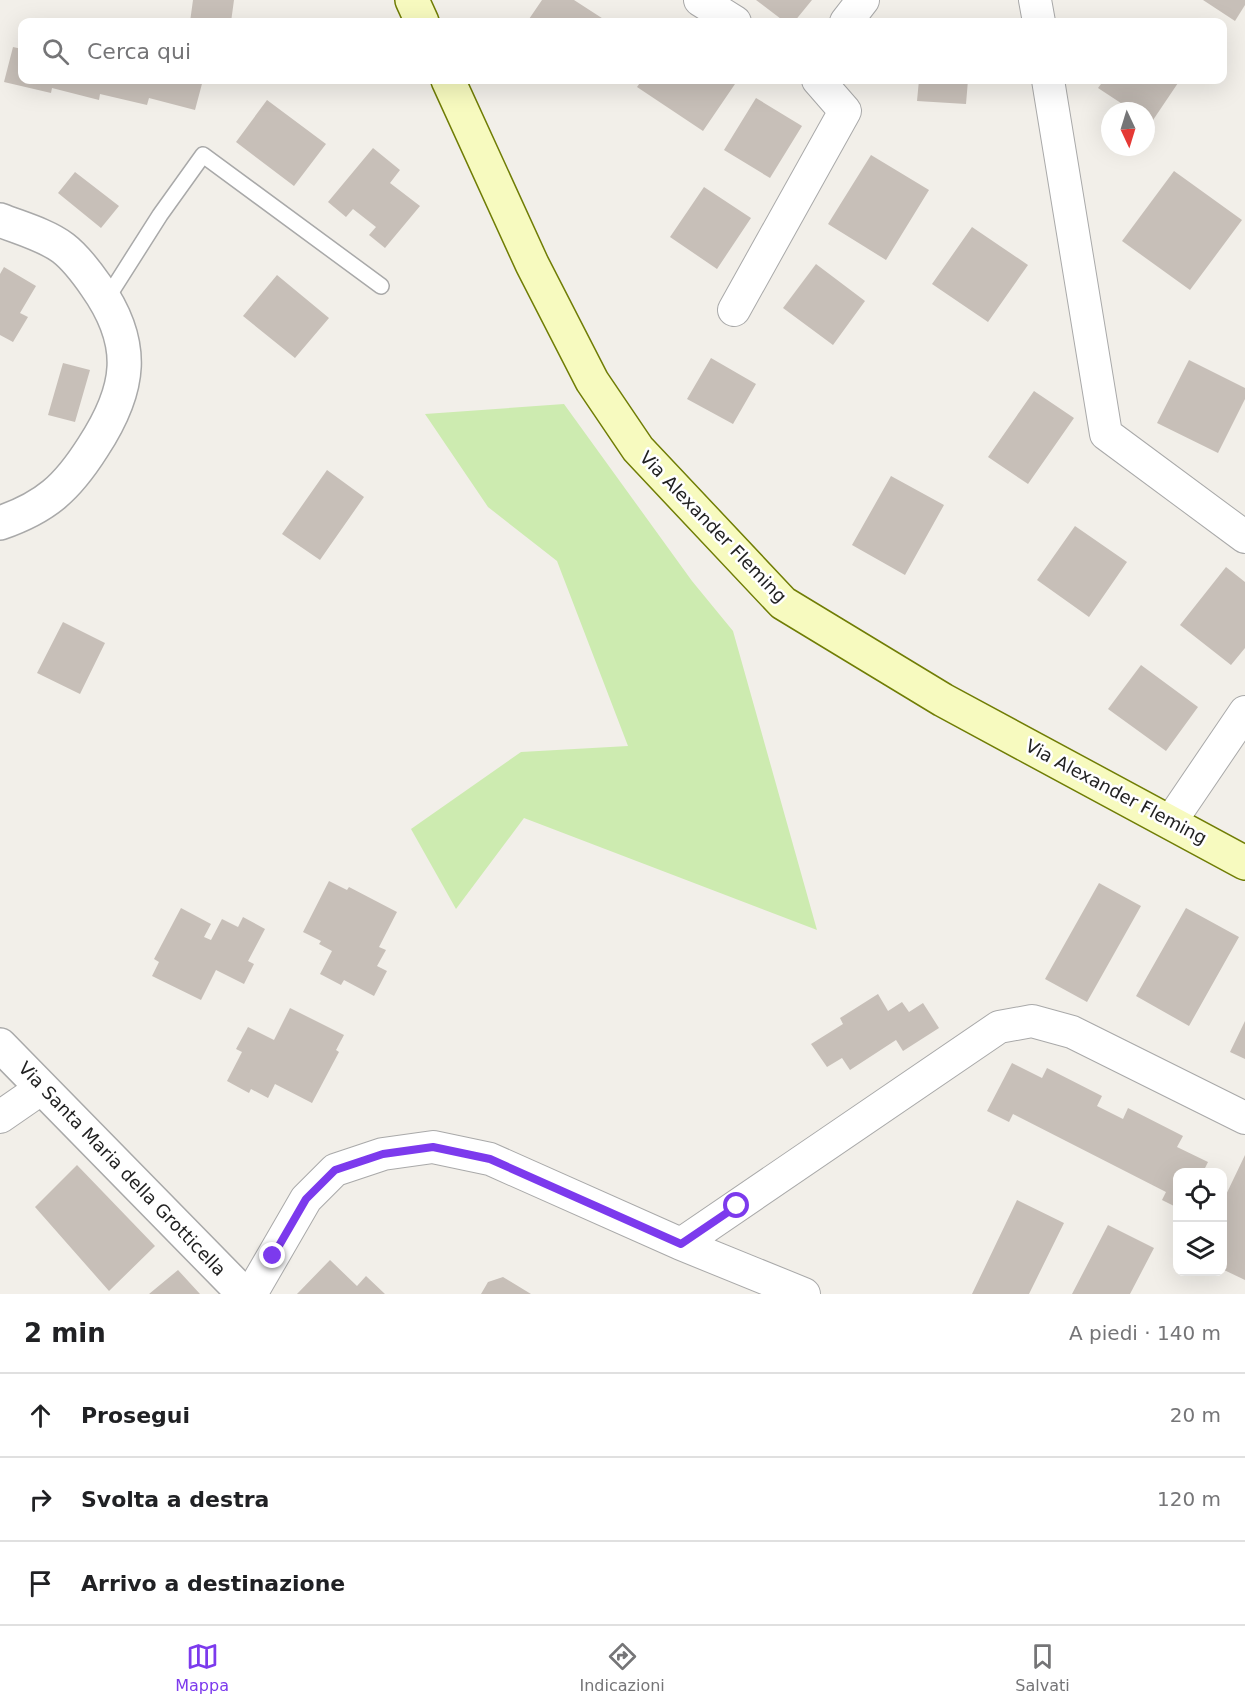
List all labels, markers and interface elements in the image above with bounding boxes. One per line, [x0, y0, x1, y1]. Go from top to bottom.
search box [18, 18, 1227, 84]
icon: search [39, 35, 72, 68]
text: Cerca qui [87, 39, 191, 64]
north arrow [1101, 102, 1155, 156]
street label: Via Alexander Fleming [636, 447, 791, 607]
street label: Via Alexander Fleming [1022, 735, 1210, 848]
street label: Via Santa Maria della Grotticella [14, 1057, 230, 1280]
map controls [1173, 1168, 1227, 1276]
button: locate [1173, 1168, 1227, 1222]
route start [723, 1192, 749, 1218]
button: layers [1173, 1222, 1227, 1276]
route end [259, 1242, 285, 1268]
text: 2 min [24, 1318, 106, 1348]
text: A piedi · 140 m [1069, 1321, 1221, 1345]
icon: ahead [24, 1399, 57, 1432]
text: Prosegui [81, 1403, 190, 1428]
text: 20 m [1170, 1403, 1221, 1427]
icon: right [24, 1483, 57, 1516]
text: Svolta a destra [81, 1487, 269, 1512]
text: 120 m [1157, 1487, 1221, 1511]
icon: arrive [24, 1567, 57, 1600]
text: Arrivo a destinazione [81, 1571, 345, 1596]
tab: Mappa [175, 1640, 229, 1695]
tab: Indicazioni [580, 1640, 665, 1695]
tab: Salvati [1015, 1640, 1070, 1695]

